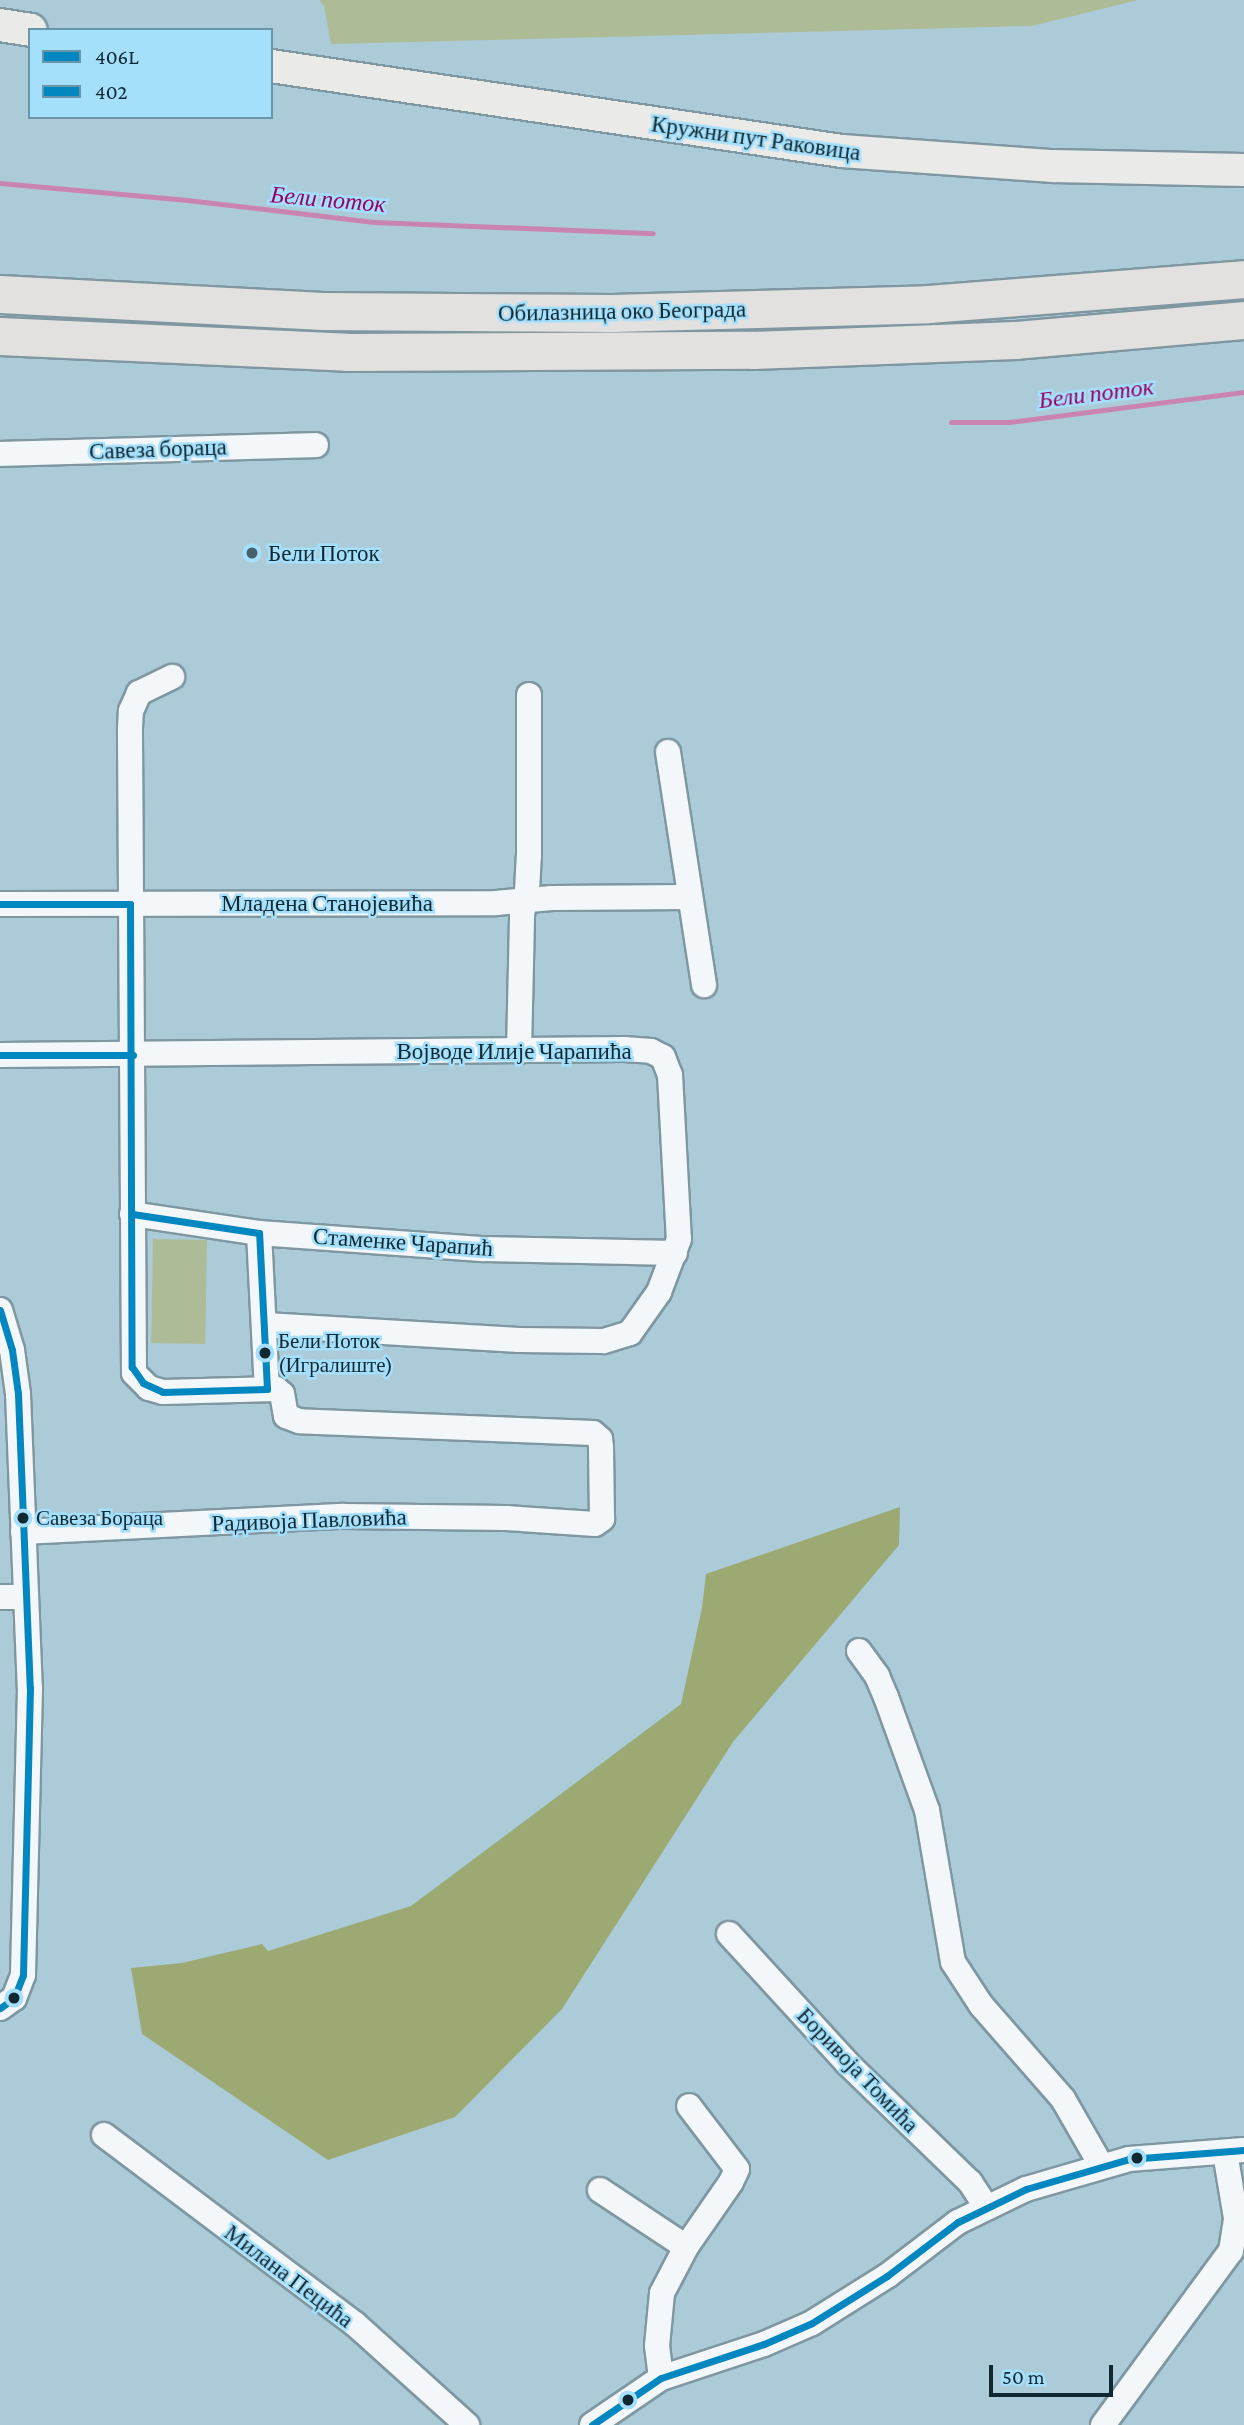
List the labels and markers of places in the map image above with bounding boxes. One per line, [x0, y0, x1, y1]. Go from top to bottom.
place label: Бели Поток [268, 539, 380, 567]
marker: Бели Поток [242, 543, 262, 563]
place label: Бели Поток (Игралиште) [278, 1328, 393, 1378]
marker: Бели Поток (Игралиште) [258, 1346, 272, 1360]
place label: Савеза Бораца [36, 1505, 163, 1531]
marker: Савеза Бораца [16, 1511, 30, 1525]
unlabelled marker [7, 1991, 21, 2005]
unlabelled marker [1130, 2151, 1144, 2165]
unlabelled marker [621, 2393, 635, 2407]

